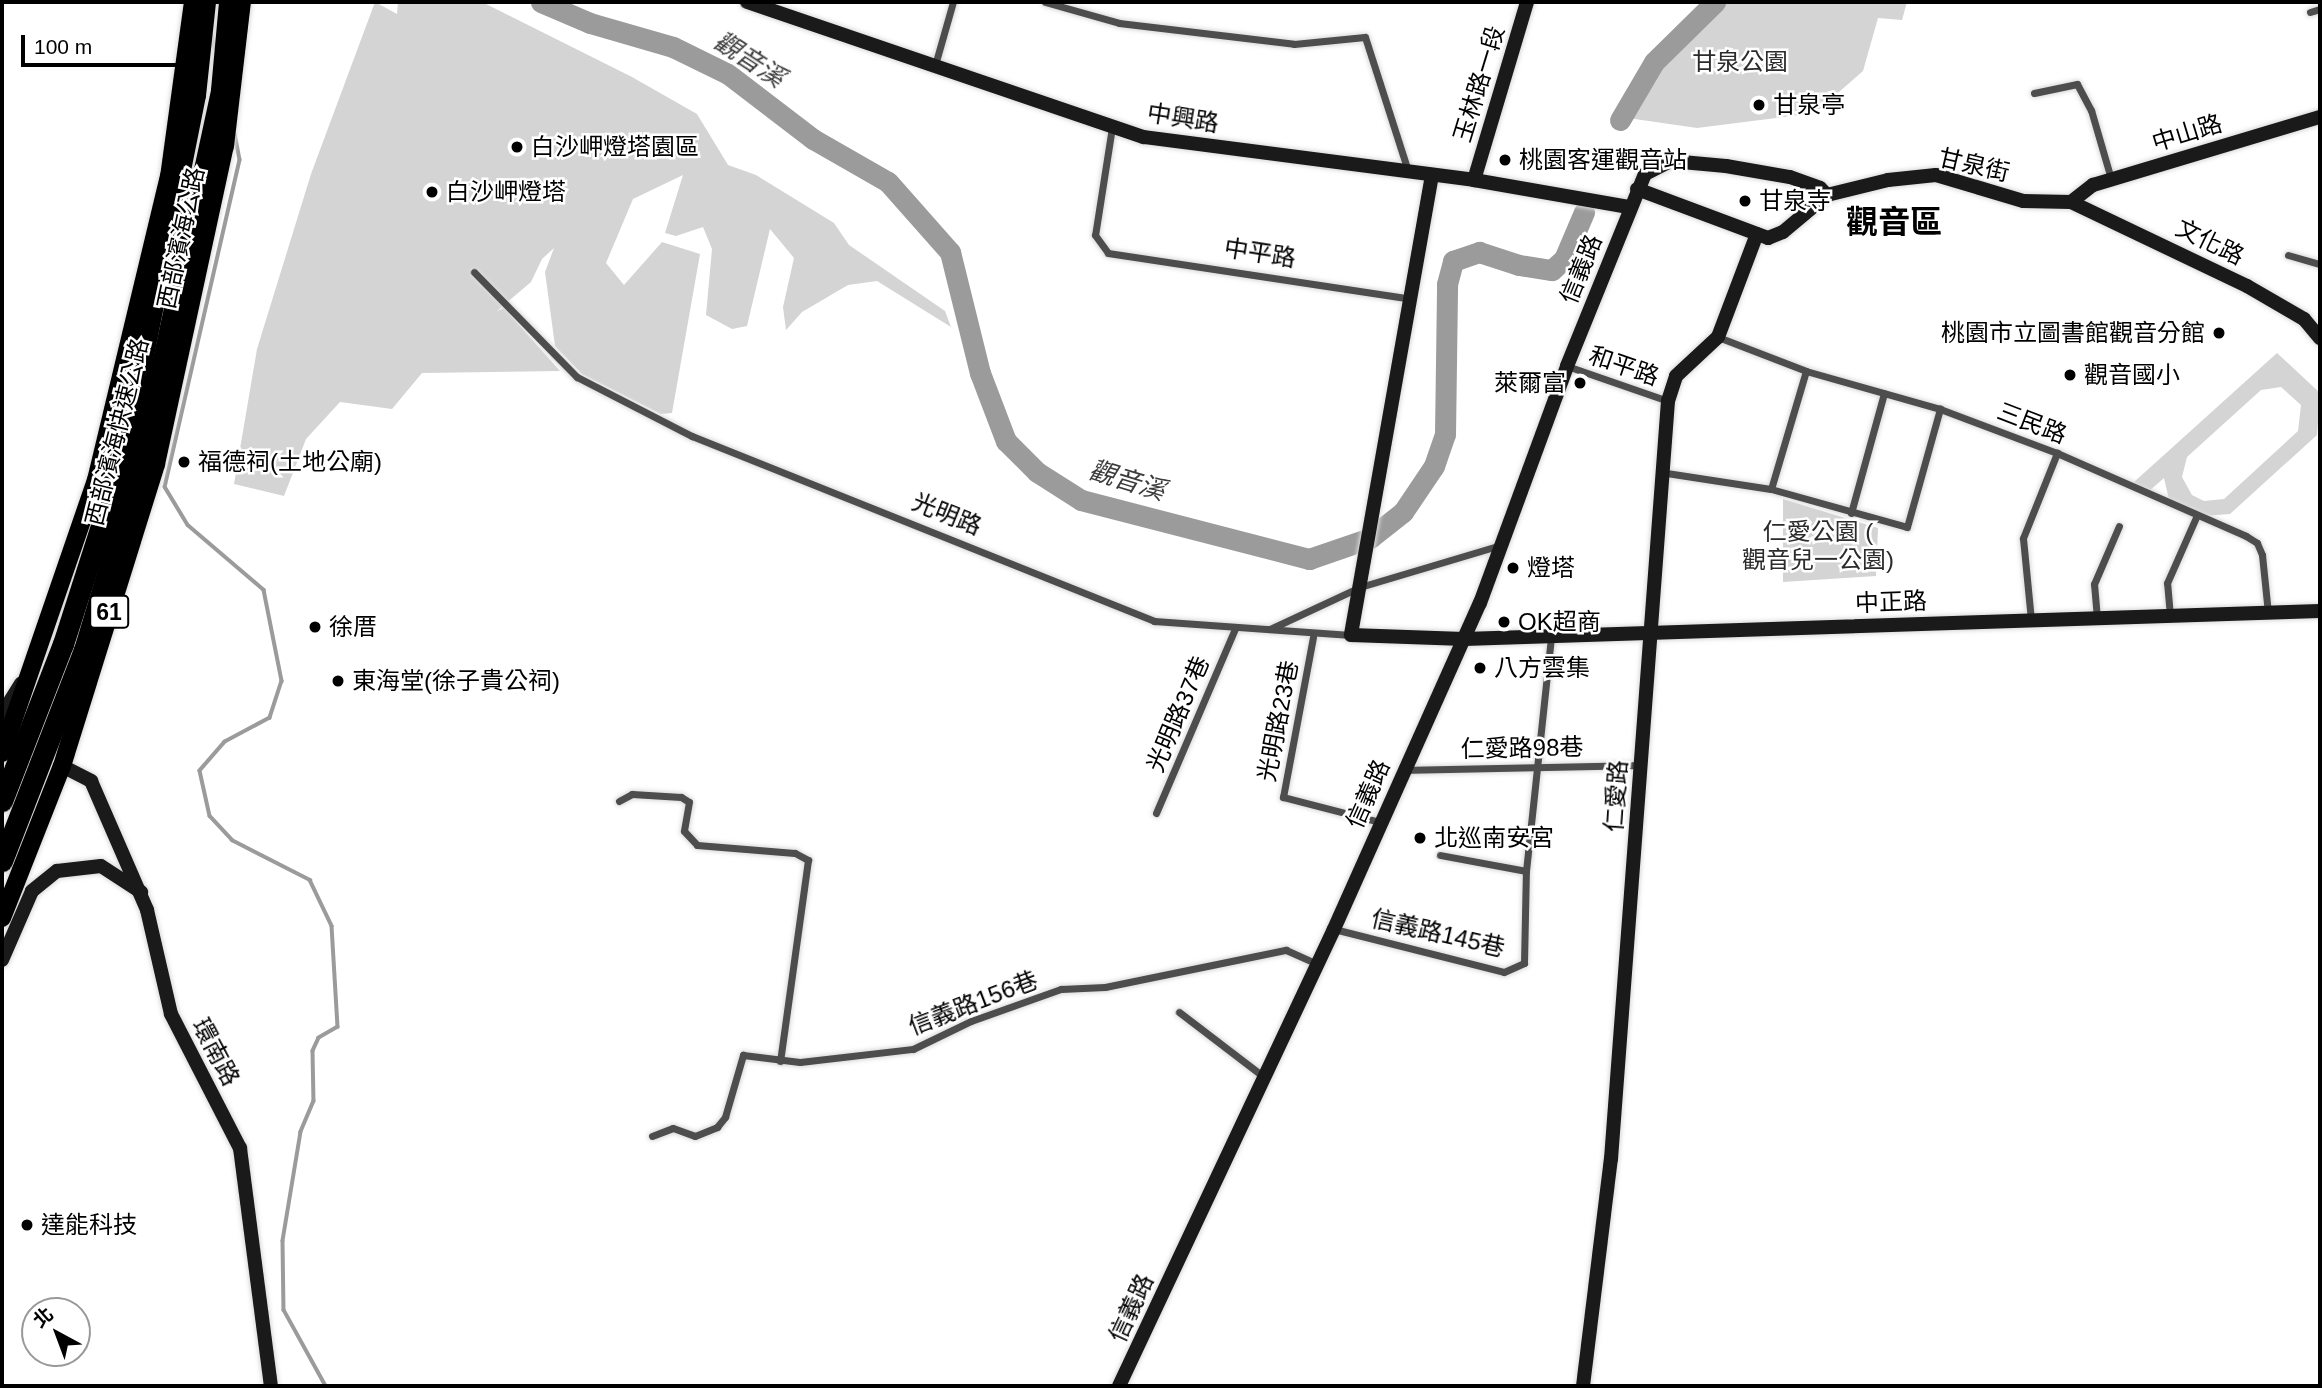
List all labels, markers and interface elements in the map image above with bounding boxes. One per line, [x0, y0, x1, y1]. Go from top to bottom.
scale bar [24, 21, 205, 65]
street label: 玉林路一段 [1448, 22, 1510, 146]
water label: 觀音溪 [708, 26, 790, 94]
text: 100 m [34, 35, 92, 58]
park label: 甘泉公園 [1692, 48, 1788, 76]
place label: 甘泉亭 [1773, 91, 1845, 119]
marker: 甘泉亭 [1751, 97, 1767, 113]
street label: 中興路 [1145, 98, 1221, 138]
street label: 中山路 [2148, 109, 2226, 157]
place label: 白沙岬燈塔園區 [531, 133, 699, 161]
marker: 白沙岬燈塔園區 [509, 139, 525, 155]
street label: 甘泉街 [1936, 143, 2012, 187]
place label: 桃園客運觀音站 [1519, 146, 1687, 174]
marker: 桃園客運觀音站 [1497, 152, 1513, 168]
street label: 西部濱海公路 [152, 165, 210, 311]
place label: 白沙岬燈塔 [446, 178, 566, 206]
marker: 白沙岬燈塔 [424, 184, 440, 200]
place label: 甘泉寺 [1759, 187, 1831, 215]
marker: 甘泉寺 [1737, 193, 1753, 209]
district label: 觀音區 [1846, 203, 1942, 241]
street label: 文化路 [2171, 213, 2249, 271]
street label: 信義路 [1554, 230, 1608, 308]
street label: 中平路 [1222, 233, 1298, 273]
place label: 桃園市立圖書館觀音分館 [1941, 319, 2205, 347]
marker: 桃園市立圖書館觀音分館 [2211, 325, 2227, 341]
street label: 西部濱海快速公路 [80, 335, 154, 529]
street label: 和平路 [1585, 341, 1663, 391]
place label: 觀音國小 [2084, 361, 2180, 389]
marker: 觀音國小 [2062, 367, 2078, 383]
place label: 萊爾富 [1494, 369, 1566, 397]
marker: 萊爾富 [1572, 375, 1588, 391]
street label: 三民路 [1993, 397, 2071, 449]
place label: 福德祠(土地公廟) [198, 448, 382, 476]
marker: 福德祠(土地公廟) [176, 454, 192, 470]
water label: 觀音溪 [1085, 455, 1169, 507]
street label: 光明路 [908, 487, 986, 541]
park label: 仁愛公園 ( 觀音兒一公園) [1742, 518, 1894, 574]
place label: 燈塔 [1527, 554, 1575, 582]
marker: 燈塔 [1505, 560, 1521, 576]
street label: 中正路 [1855, 586, 1927, 618]
road number: 61 [88, 592, 130, 632]
place label: OK超商 [1518, 608, 1601, 636]
place label: 徐厝 [329, 613, 377, 641]
marker: OK超商 [1496, 614, 1512, 630]
marker: 徐厝 [307, 619, 323, 635]
street label: 光明路37巷 [1141, 652, 1215, 776]
place label: 八方雲集 [1494, 654, 1590, 682]
street label: 光明路23巷 [1252, 658, 1304, 784]
marker: 八方雲集 [1472, 660, 1488, 676]
place label: 東海堂(徐子貴公祠) [352, 667, 560, 695]
marker: 東海堂(徐子貴公祠) [330, 673, 346, 689]
street label: 仁愛路98巷 [1460, 733, 1584, 763]
street label: 信義路 [1340, 755, 1396, 833]
street label: 仁愛路 [1599, 759, 1633, 833]
place label: 北巡南安宮 [1434, 824, 1554, 852]
marker: 北巡南安宮 [1412, 830, 1428, 846]
street label: 信義路145巷 [1368, 904, 1508, 962]
street label: 信義路156巷 [904, 965, 1042, 1041]
street label: 環南路 [186, 1013, 246, 1091]
place label: 達能科技 [41, 1211, 137, 1239]
marker: 達能科技 [19, 1217, 35, 1233]
street label: 信義路 [1103, 1269, 1159, 1347]
north arrow [21, 1297, 91, 1367]
text: 北 [29, 1303, 57, 1331]

